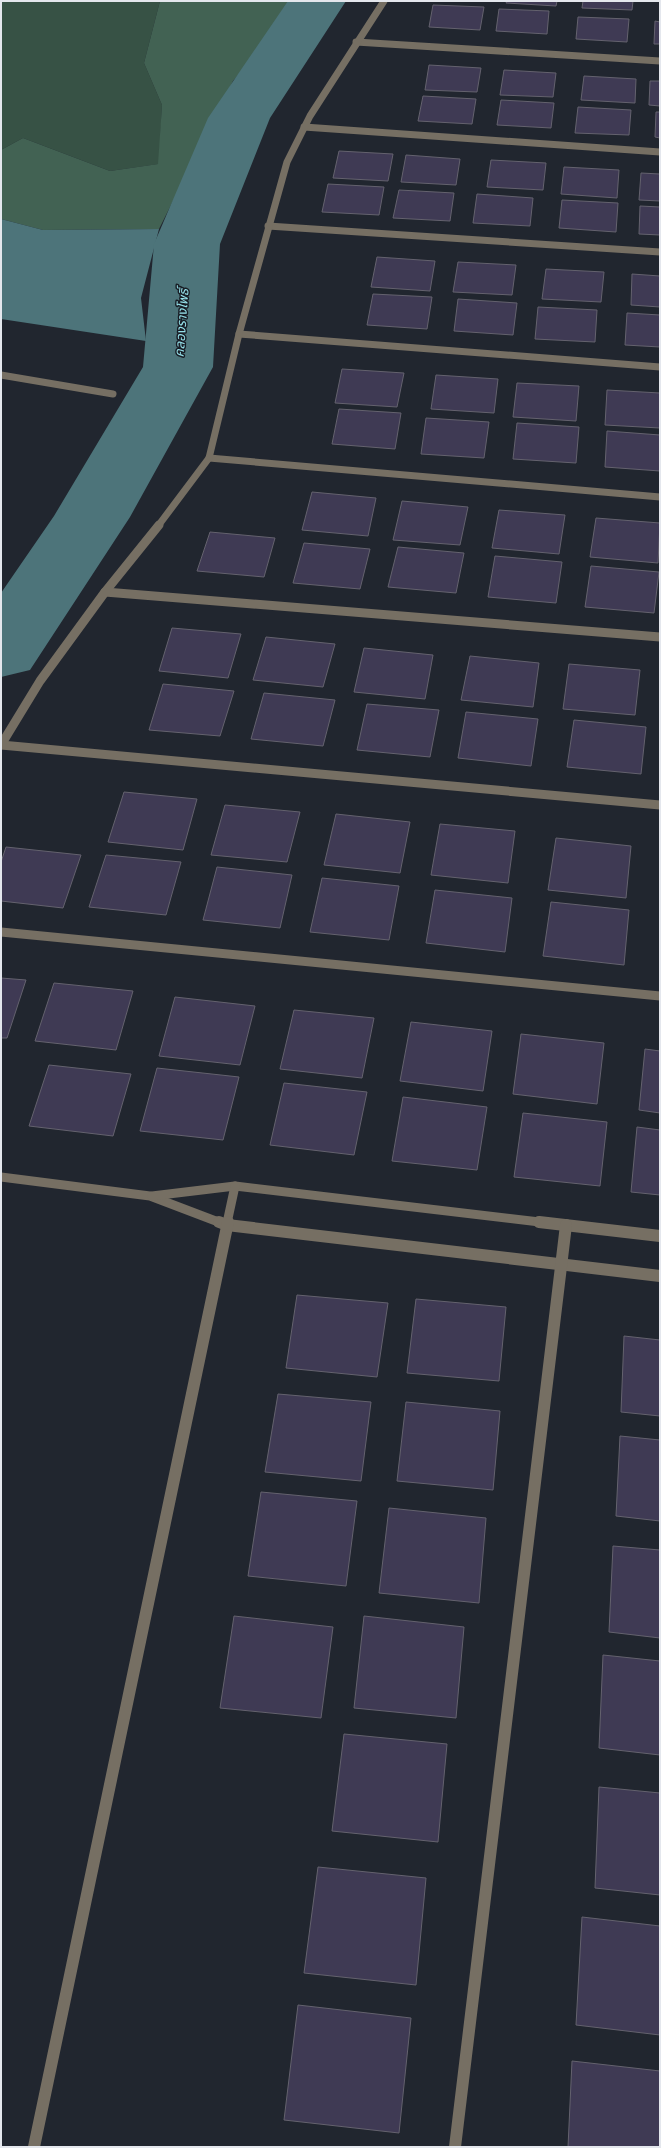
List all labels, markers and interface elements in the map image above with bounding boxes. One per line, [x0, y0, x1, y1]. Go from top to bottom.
water label: คลองรางโพธิ์ [171, 284, 192, 358]

